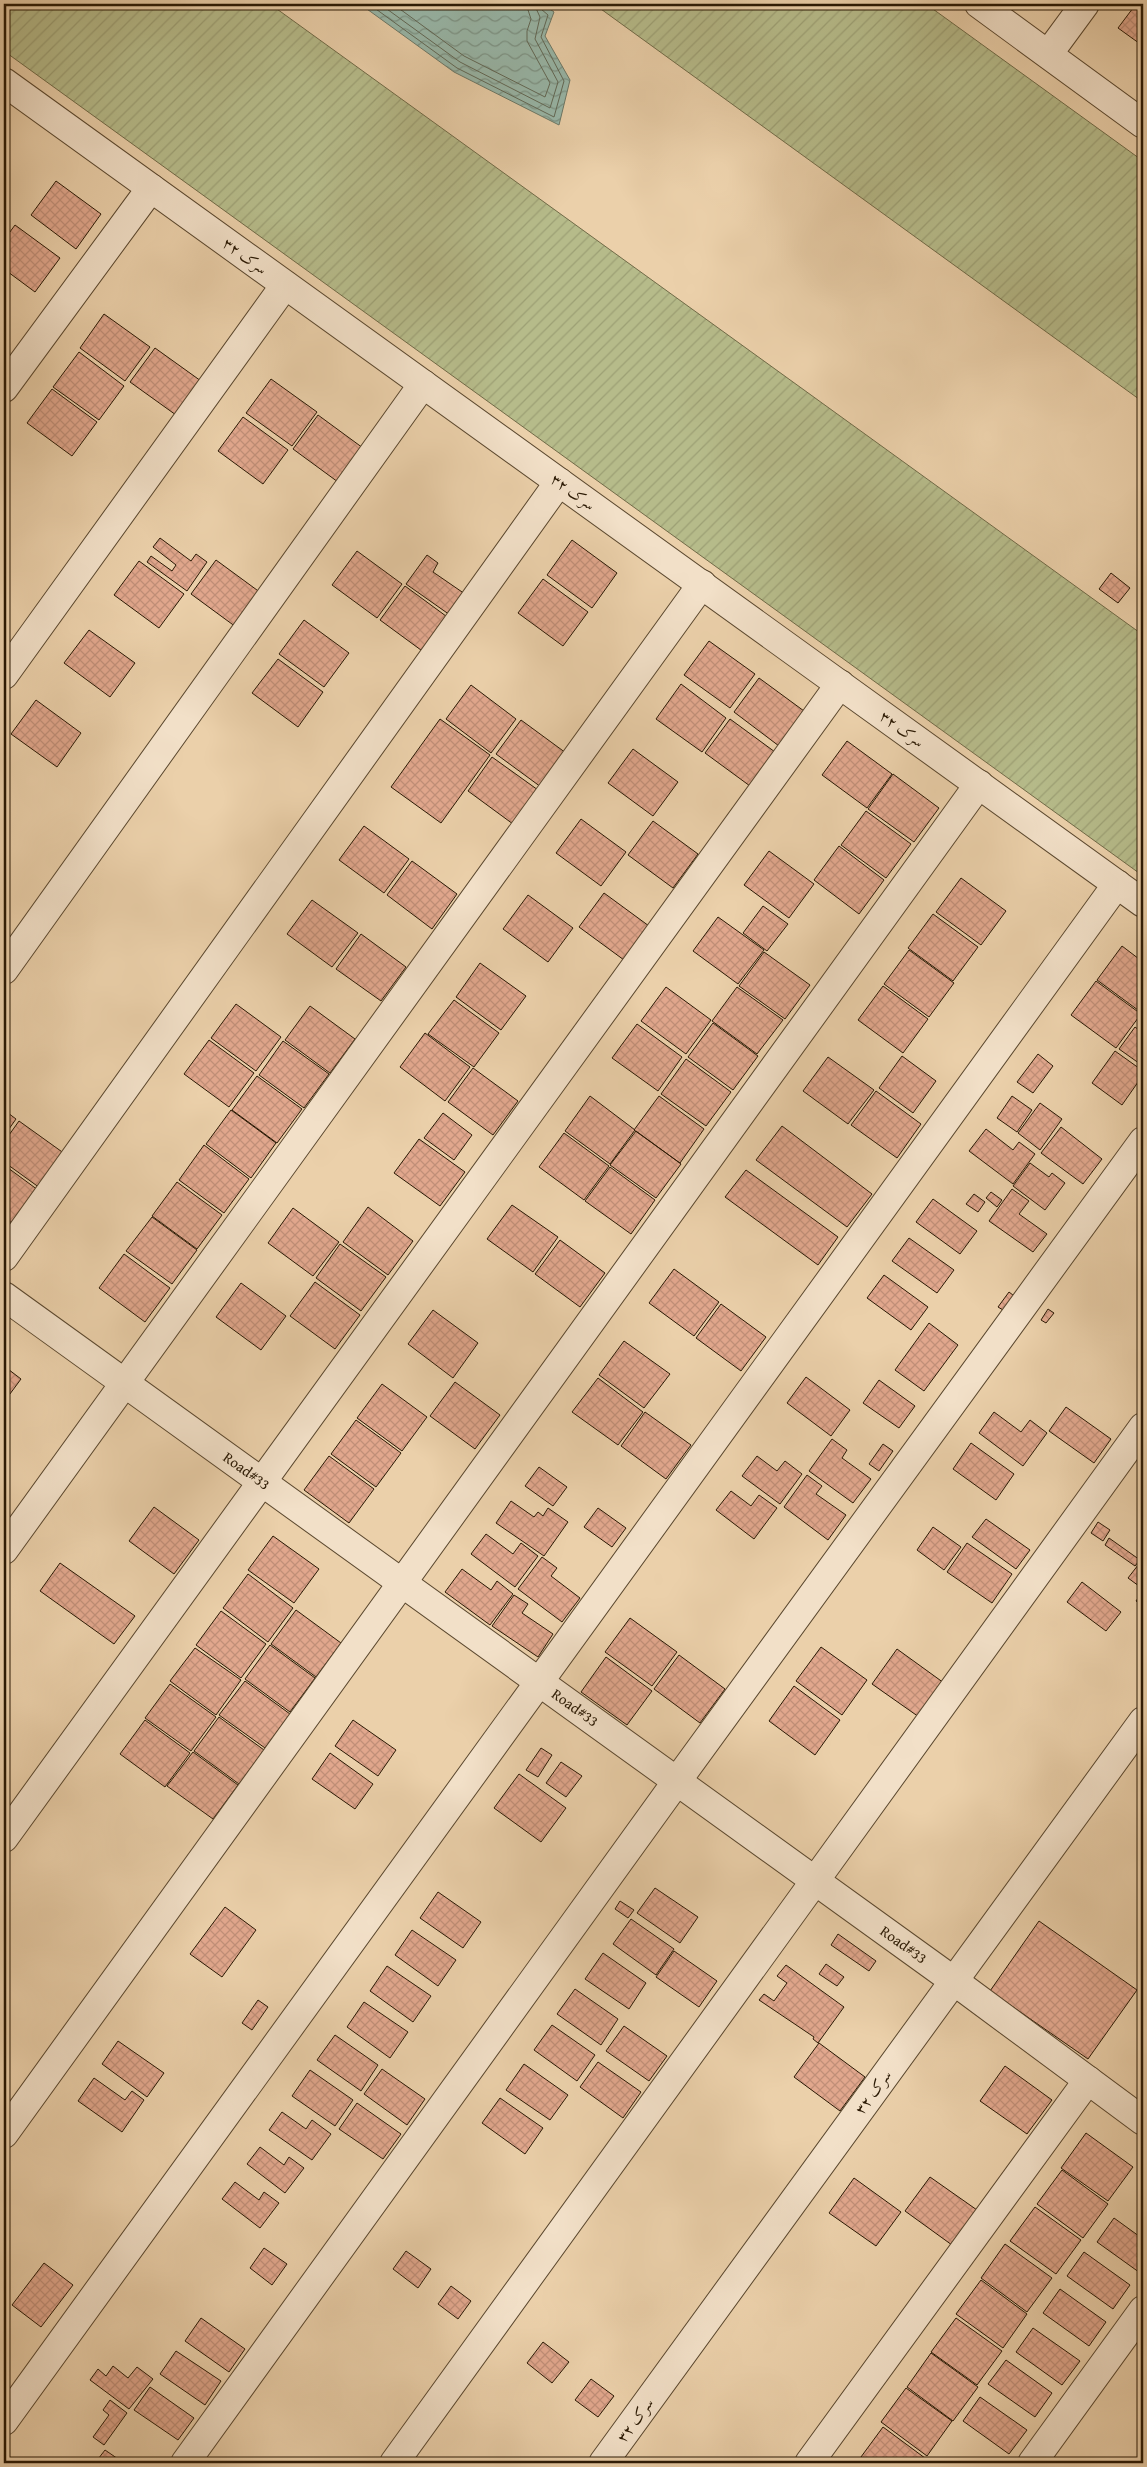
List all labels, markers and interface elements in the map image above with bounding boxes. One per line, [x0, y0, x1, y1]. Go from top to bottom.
street label: سرک ۳۲ [219, 232, 272, 279]
street label: سرک ۳۲ [547, 468, 600, 515]
street label: سرک ۳۲ [876, 705, 929, 752]
street label: Road#33 [219, 1446, 275, 1495]
street label: Road#33 [548, 1683, 603, 1731]
street label: Road#33 [876, 1920, 932, 1968]
street label: سرک ۳۲ [849, 2065, 896, 2118]
street label: سرک ۳۲ [611, 2393, 658, 2446]

